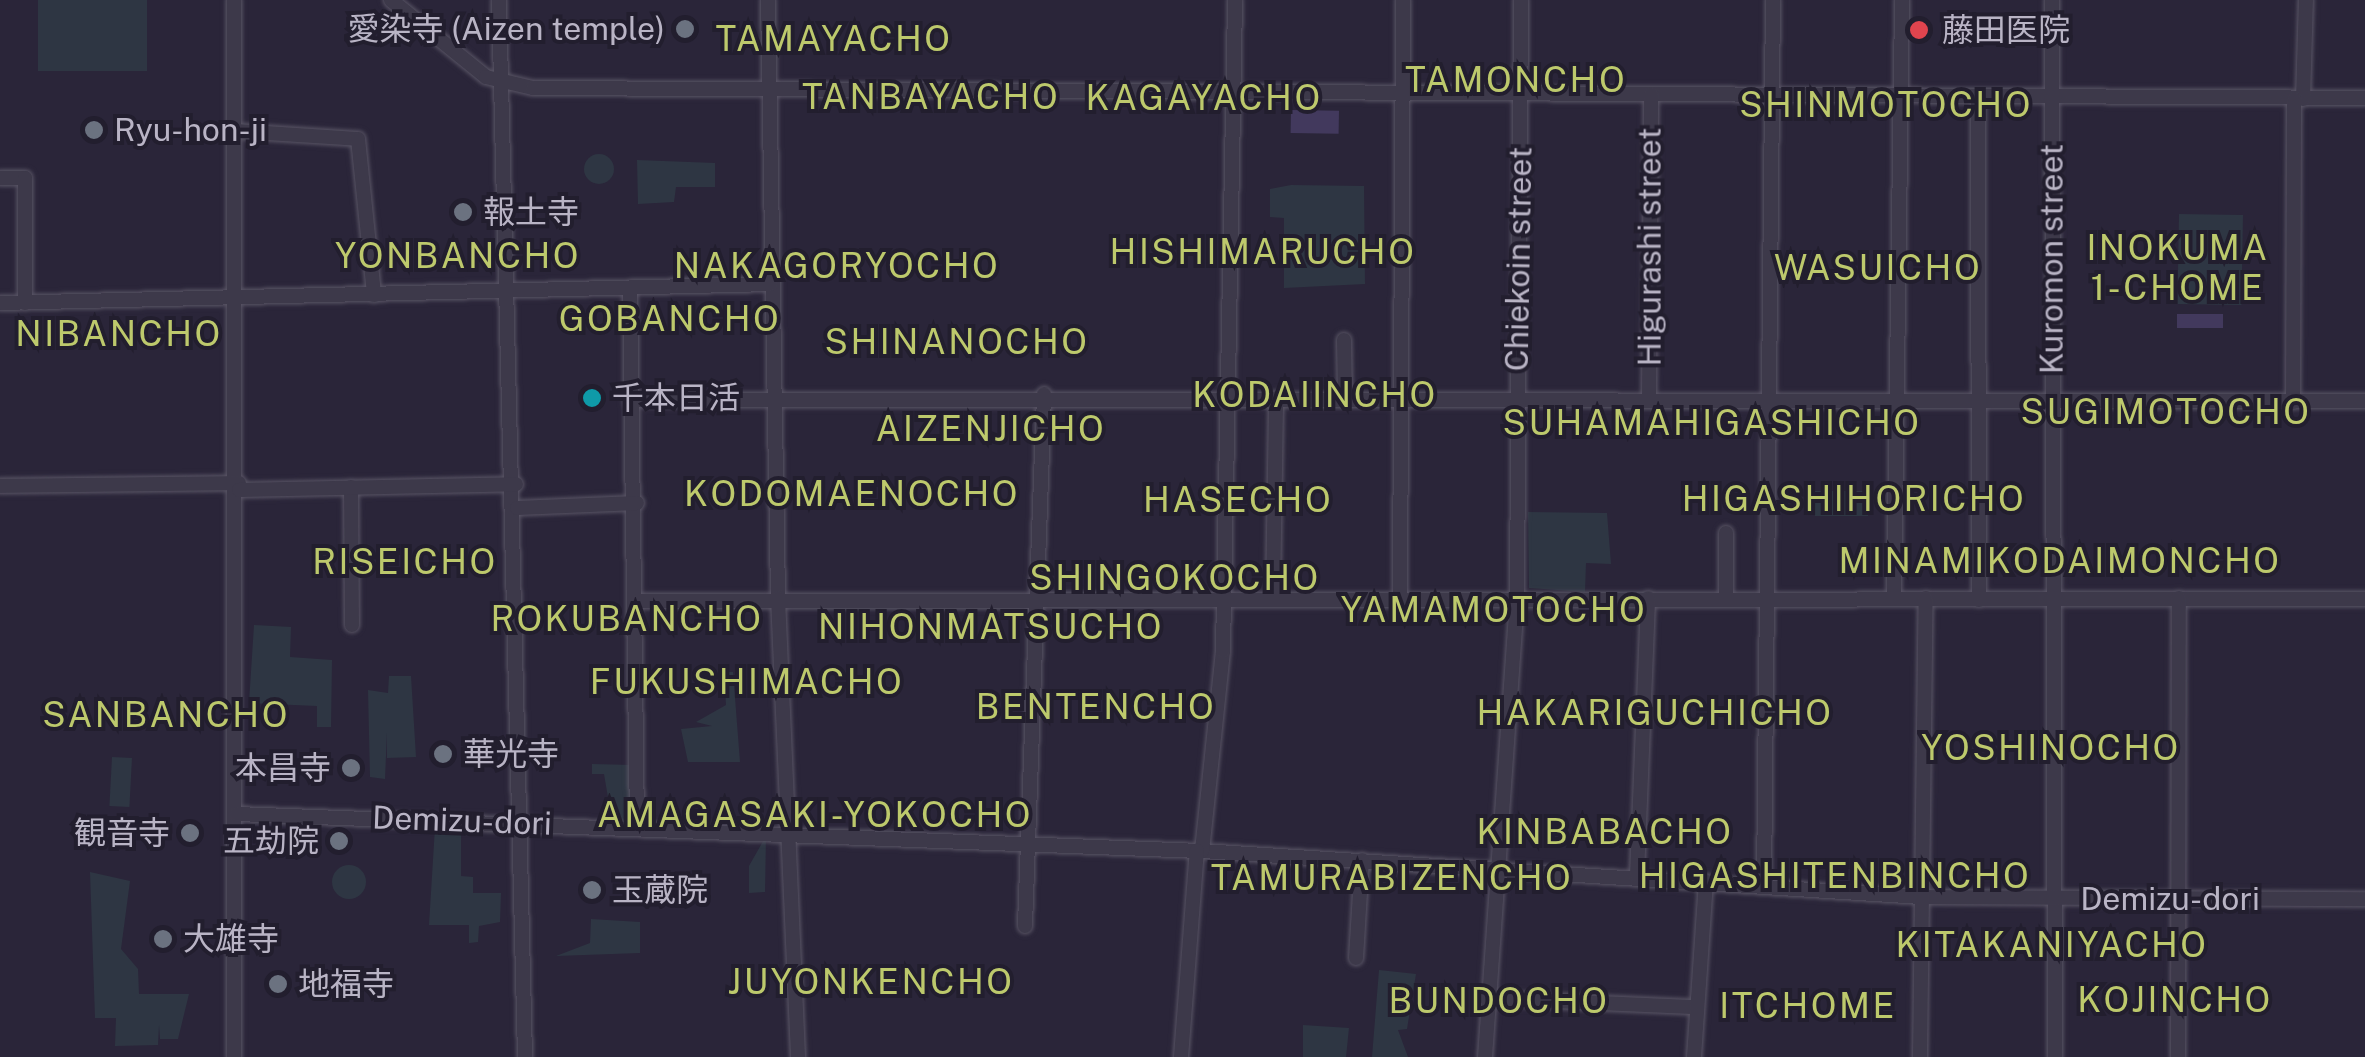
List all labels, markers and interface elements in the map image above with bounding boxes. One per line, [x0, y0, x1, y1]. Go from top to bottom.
place label: 愛染寺 (Aizen temple) [348, 10, 665, 48]
place label: 藤田医院 [1942, 11, 2070, 49]
marker: 藤田医院 [1906, 17, 1932, 43]
marker: 愛染寺 (Aizen temple) [674, 18, 696, 40]
district label: TAMAYACHO [715, 18, 953, 60]
district label: TAMONCHO [1405, 59, 1627, 101]
district label: TANBAYACHO [802, 76, 1060, 118]
district label: KAGAYACHO [1085, 77, 1323, 119]
district label: SHINMOTOCHO [1739, 84, 2033, 126]
place label: Ryu-hon-ji [114, 111, 267, 149]
marker: Ryu-hon-ji [83, 119, 105, 141]
street label: Higurashi street [1631, 128, 1669, 366]
street label: Kuromon street [2033, 144, 2071, 374]
street label: Chiekoin street [1498, 146, 1540, 372]
place label: 報土寺 [483, 193, 579, 231]
marker: 報土寺 [452, 201, 474, 223]
district label: INOKUMA 1-CHOME [2086, 227, 2270, 309]
district label: HISHIMARUCHO [1110, 231, 1416, 273]
district label: YONBANCHO [335, 235, 581, 277]
district label: NAKAGORYOCHO [674, 245, 1000, 287]
district label: WASUICHO [1774, 247, 1982, 289]
district label: GOBANCHO [559, 298, 781, 340]
district label: NIBANCHO [15, 313, 223, 355]
district label: SHINANOCHO [825, 321, 1089, 363]
district label: KODAIINCHO [1192, 374, 1438, 416]
place label: 千本日活 [612, 379, 740, 417]
marker: 千本日活 [581, 387, 603, 409]
district label: SUGIMOTOCHO [2021, 391, 2311, 433]
district label: SUHAMAHIGASHICHO [1503, 402, 1921, 444]
district label: AIZENJICHO [876, 408, 1106, 450]
district label: KODOMAENOCHO [684, 473, 1020, 515]
district label: HIGASHIHORICHO [1682, 478, 2026, 520]
district label: HASECHO [1143, 479, 1333, 521]
district label: MINAMIKODAIMONCHO [1839, 540, 2281, 582]
district label: RISEICHO [312, 541, 498, 583]
district label: SHINGOKOCHO [1029, 557, 1321, 599]
district label: YAMAMOTOCHO [1341, 589, 1647, 631]
district label: ROKUBANCHO [491, 598, 763, 640]
district label: NIHONMATSUCHO [818, 606, 1164, 648]
district label: FUKUSHIMACHO [590, 661, 904, 703]
district label: BENTENCHO [976, 686, 1216, 728]
district label: HAKARIGUCHICHO [1476, 692, 1834, 734]
district label: SANBANCHO [42, 694, 290, 736]
district label: YOSHINOCHO [1921, 727, 2181, 769]
place label: 華光寺 [463, 735, 559, 773]
marker: 華光寺 [432, 743, 454, 765]
place label: 本昌寺 [235, 749, 331, 787]
marker: 本昌寺 [340, 757, 362, 779]
district label: AMAGASAKI-YOKOCHO [597, 794, 1033, 836]
street label: Demizu-dori [372, 799, 552, 843]
district label: KINBABACHO [1477, 811, 1733, 853]
place label: 観音寺 [74, 814, 170, 852]
marker: 観音寺 [179, 822, 201, 844]
place label: 五劫院 [223, 822, 319, 860]
marker: 五劫院 [328, 830, 350, 852]
district label: HIGASHITENBINCHO [1639, 855, 2031, 897]
district label: TAMURABIZENCHO [1211, 857, 1573, 899]
place label: 玉蔵院 [612, 871, 708, 909]
marker: 玉蔵院 [581, 879, 603, 901]
street label: Demizu-dori [2080, 880, 2260, 918]
place label: 大雄寺 [183, 920, 279, 958]
district label: KITAKANIYACHO [1895, 924, 2209, 966]
marker: 大雄寺 [152, 928, 174, 950]
district label: JUYONKENCHO [728, 961, 1014, 1003]
place label: 地福寺 [298, 965, 394, 1003]
marker: 地福寺 [267, 973, 289, 995]
district label: KOJINCHO [2077, 979, 2273, 1021]
district label: BUNDOCHO [1389, 980, 1609, 1022]
district label: ITCHOME [1719, 985, 1897, 1027]

